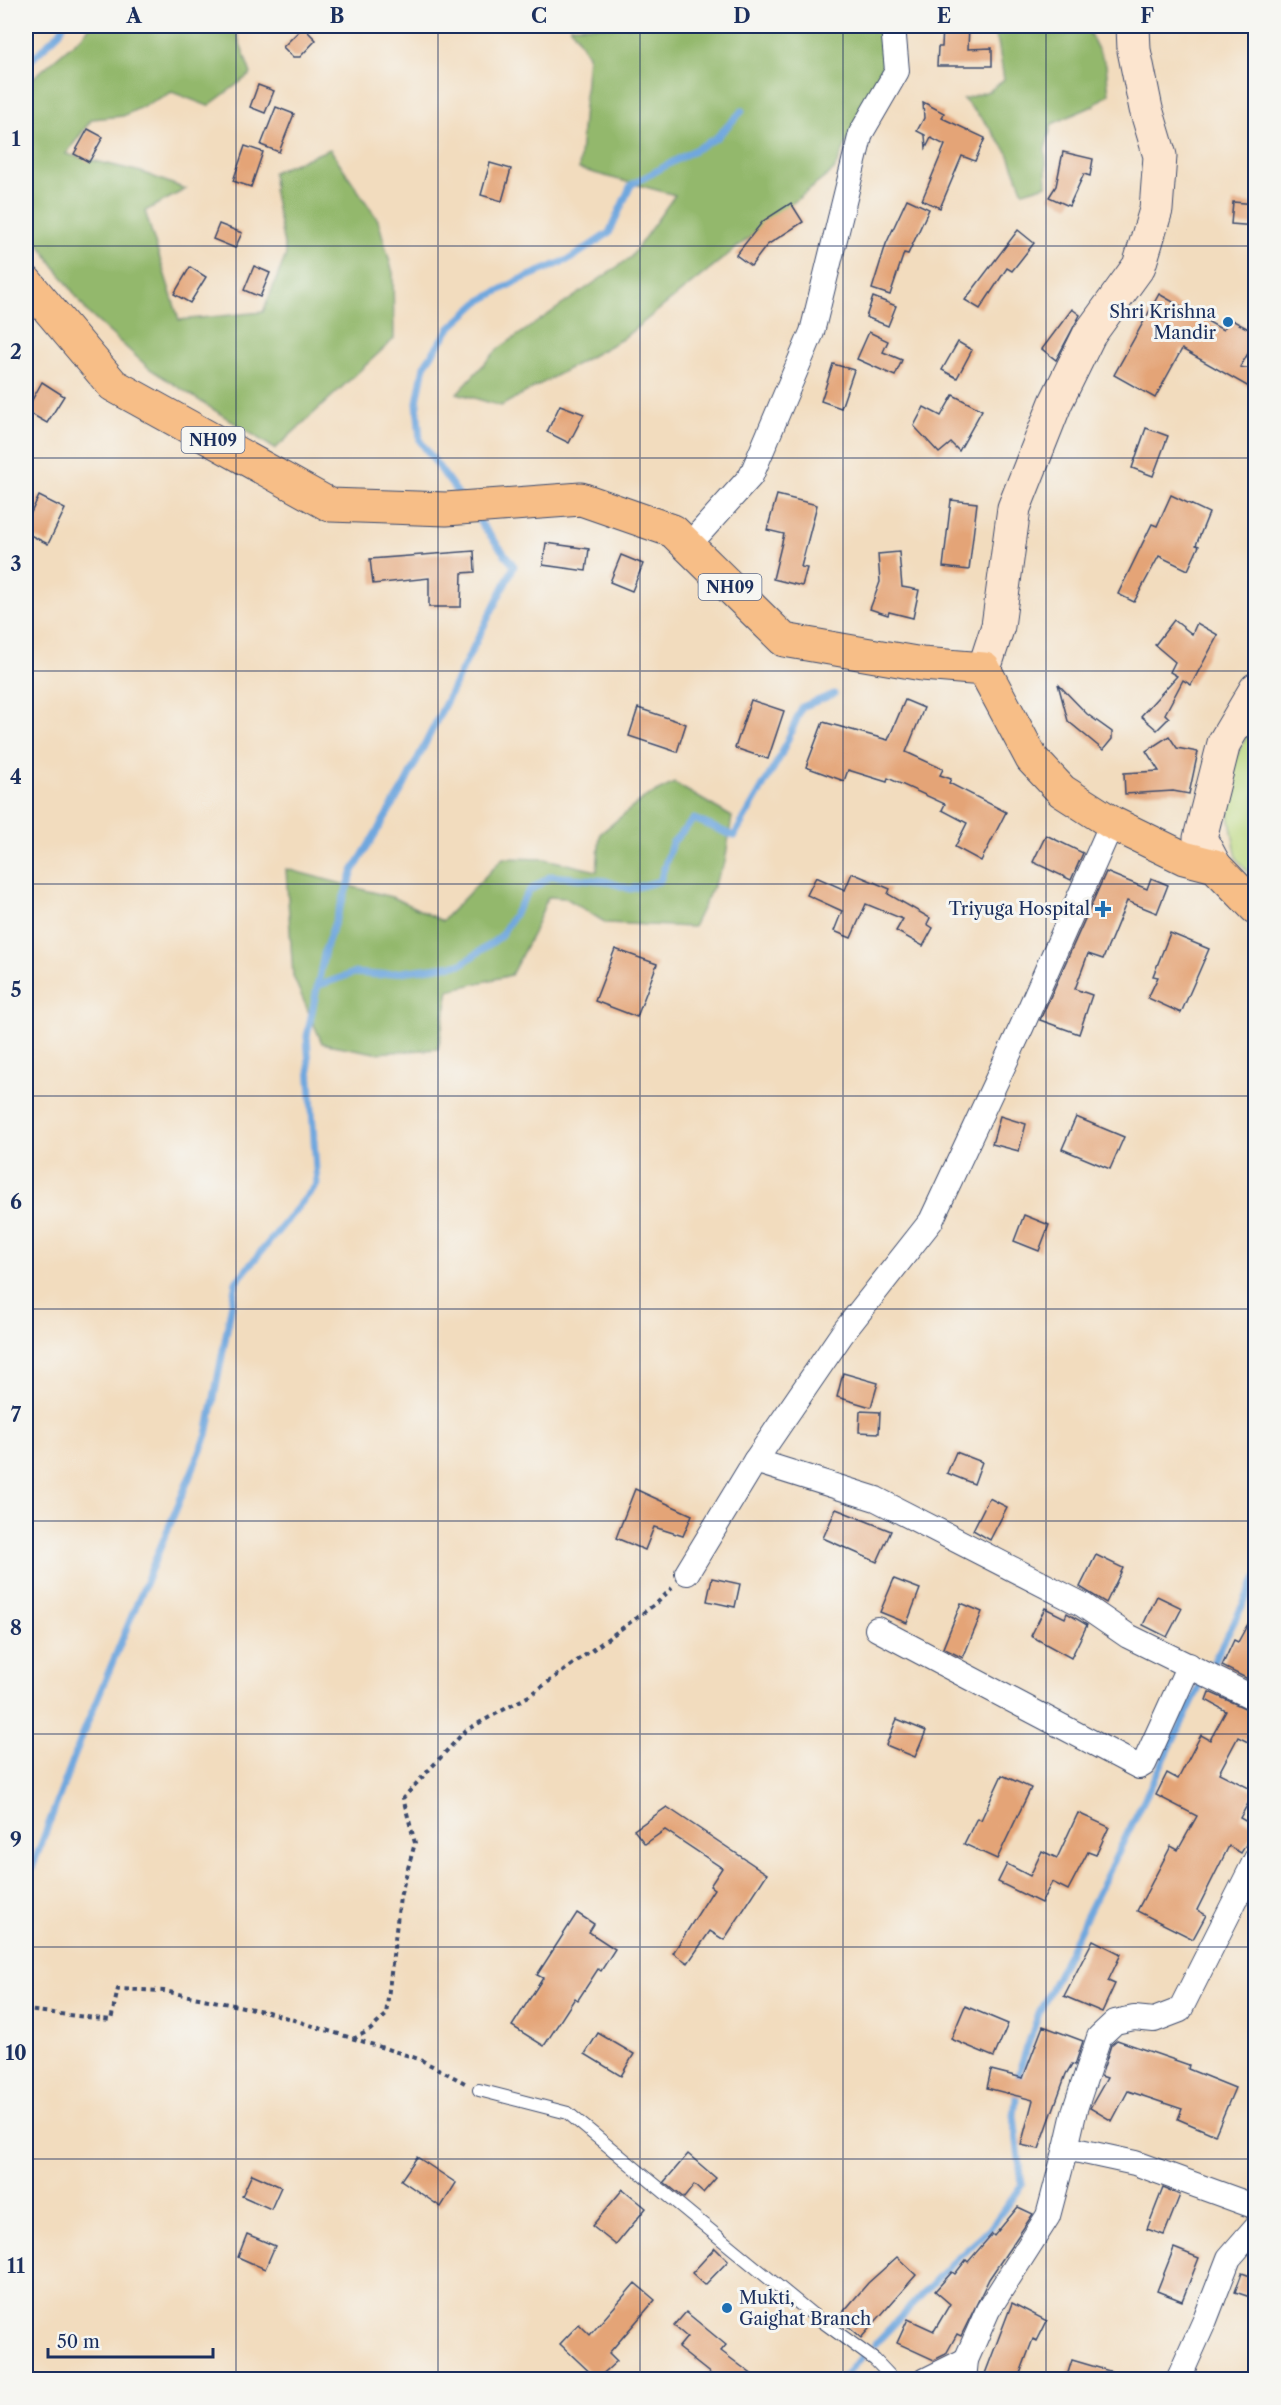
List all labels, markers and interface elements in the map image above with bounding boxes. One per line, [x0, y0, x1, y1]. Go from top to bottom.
text: A [125, 4, 142, 28]
text: B [330, 4, 345, 28]
text: C [531, 4, 547, 28]
text: D [733, 4, 751, 28]
text: E [937, 4, 951, 28]
text: F [1140, 4, 1154, 28]
text: 1 [12, 127, 21, 151]
place label: Shri Krishna Mandir [1109, 301, 1217, 344]
marker: Shri Krishna Mandir [1221, 315, 1235, 329]
text: 2 [10, 340, 22, 364]
road number: NH09 [182, 427, 244, 453]
text: 3 [10, 552, 22, 576]
road number: NH09 [698, 574, 762, 600]
text: 4 [10, 765, 22, 789]
place label: Triyuga Hospital [948, 898, 1090, 920]
marker: Triyuga Hospital [1094, 900, 1112, 918]
text: 5 [10, 978, 22, 1002]
text: 6 [10, 1190, 22, 1214]
text: 7 [11, 1403, 22, 1427]
text: 8 [10, 1616, 22, 1640]
text: 9 [10, 1828, 22, 1852]
text: 10 [5, 2041, 27, 2065]
text: 11 [7, 2254, 25, 2278]
place label: Mukti, Gaighat Branch [739, 2287, 871, 2330]
marker: Mukti, Gaighat Branch [720, 2301, 734, 2315]
scale bar [48, 2321, 213, 2359]
text: 50 m [57, 2331, 100, 2353]

